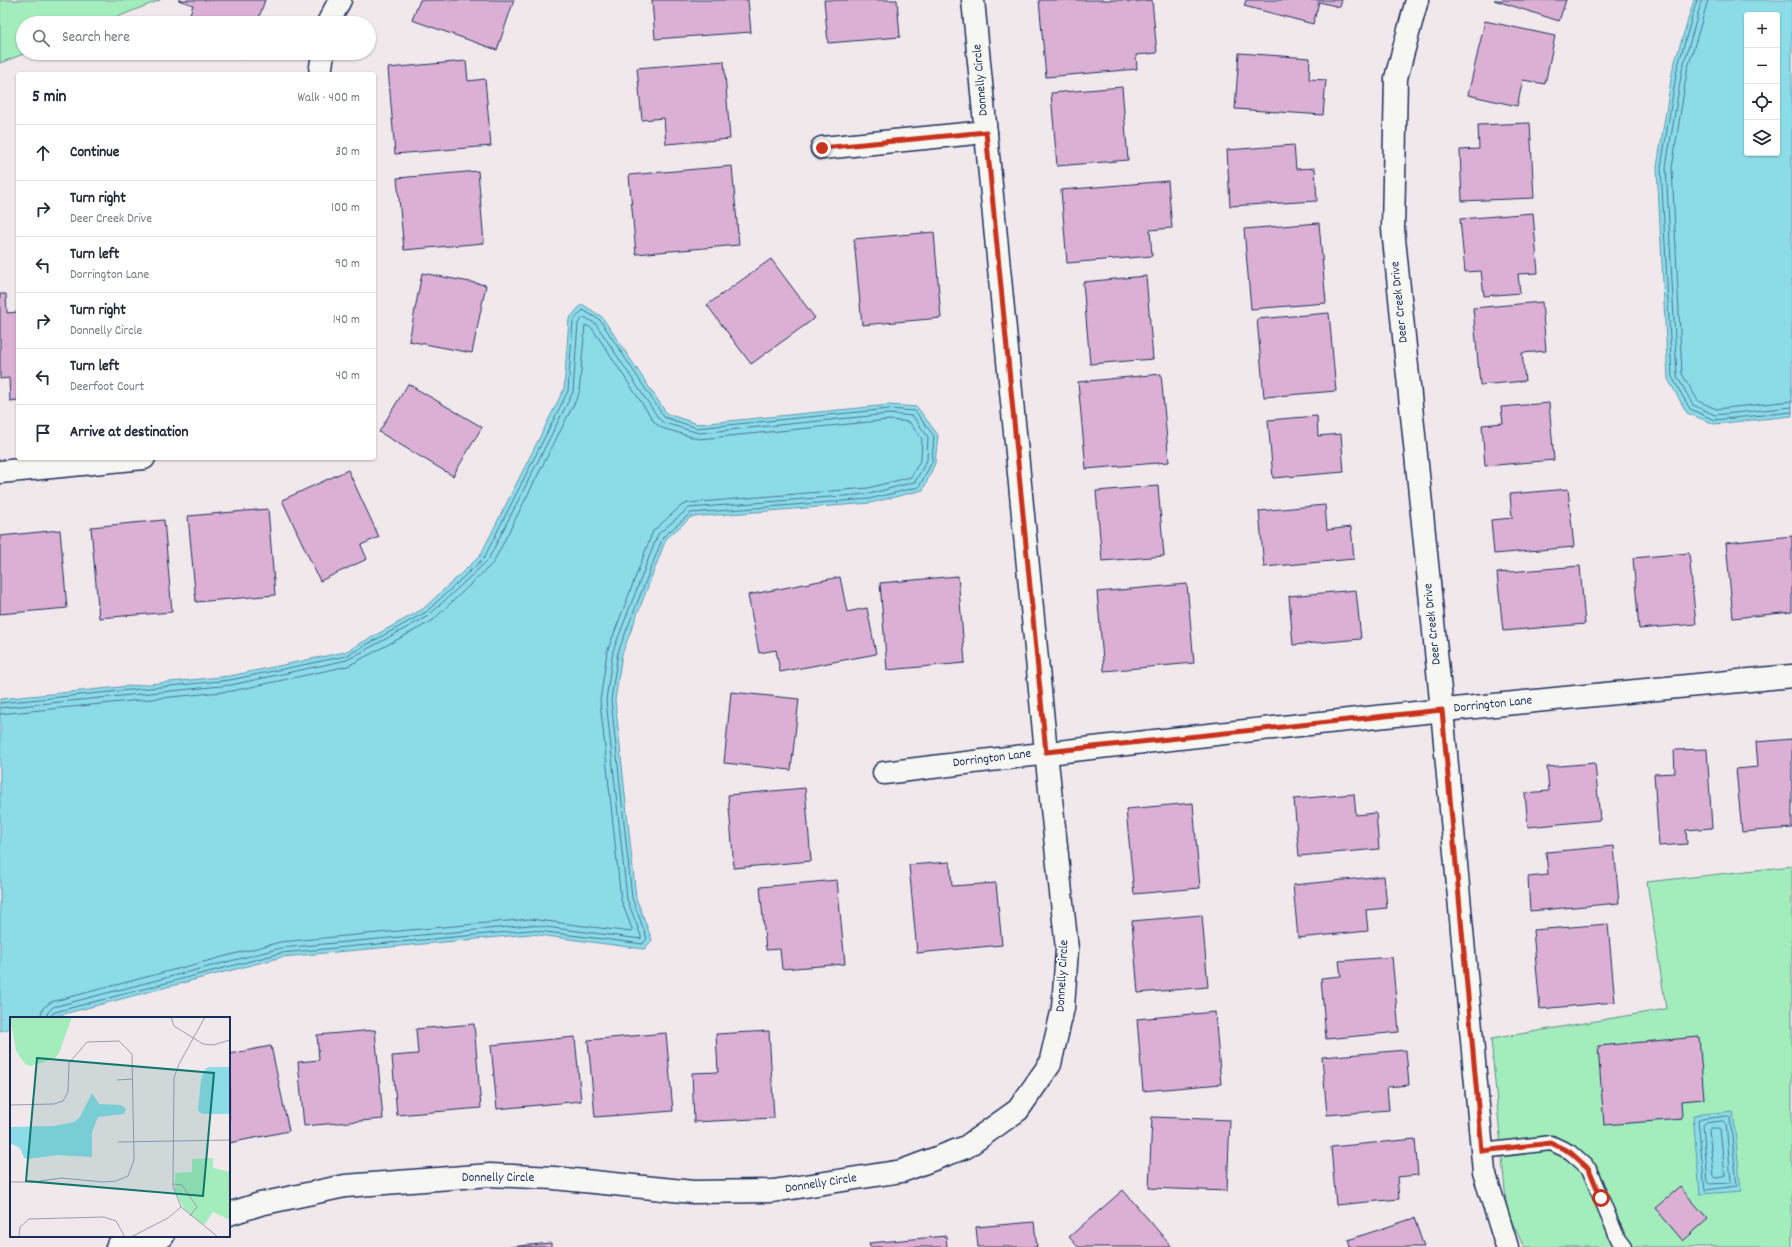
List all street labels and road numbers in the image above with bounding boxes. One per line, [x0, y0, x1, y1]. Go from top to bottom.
street label: Donnelly Circle [968, 43, 994, 117]
street label: Deer Creek Drive [1386, 260, 1414, 344]
street label: Deer Creek Drive [1419, 582, 1447, 666]
street label: Dorrington Lane [1453, 691, 1534, 719]
street label: Dorrington Lane [952, 745, 1033, 773]
street label: Donnelly Circle [1052, 939, 1074, 1013]
street label: Donnelly Circle [462, 1169, 534, 1188]
street label: Donnelly Circle [784, 1169, 858, 1199]

